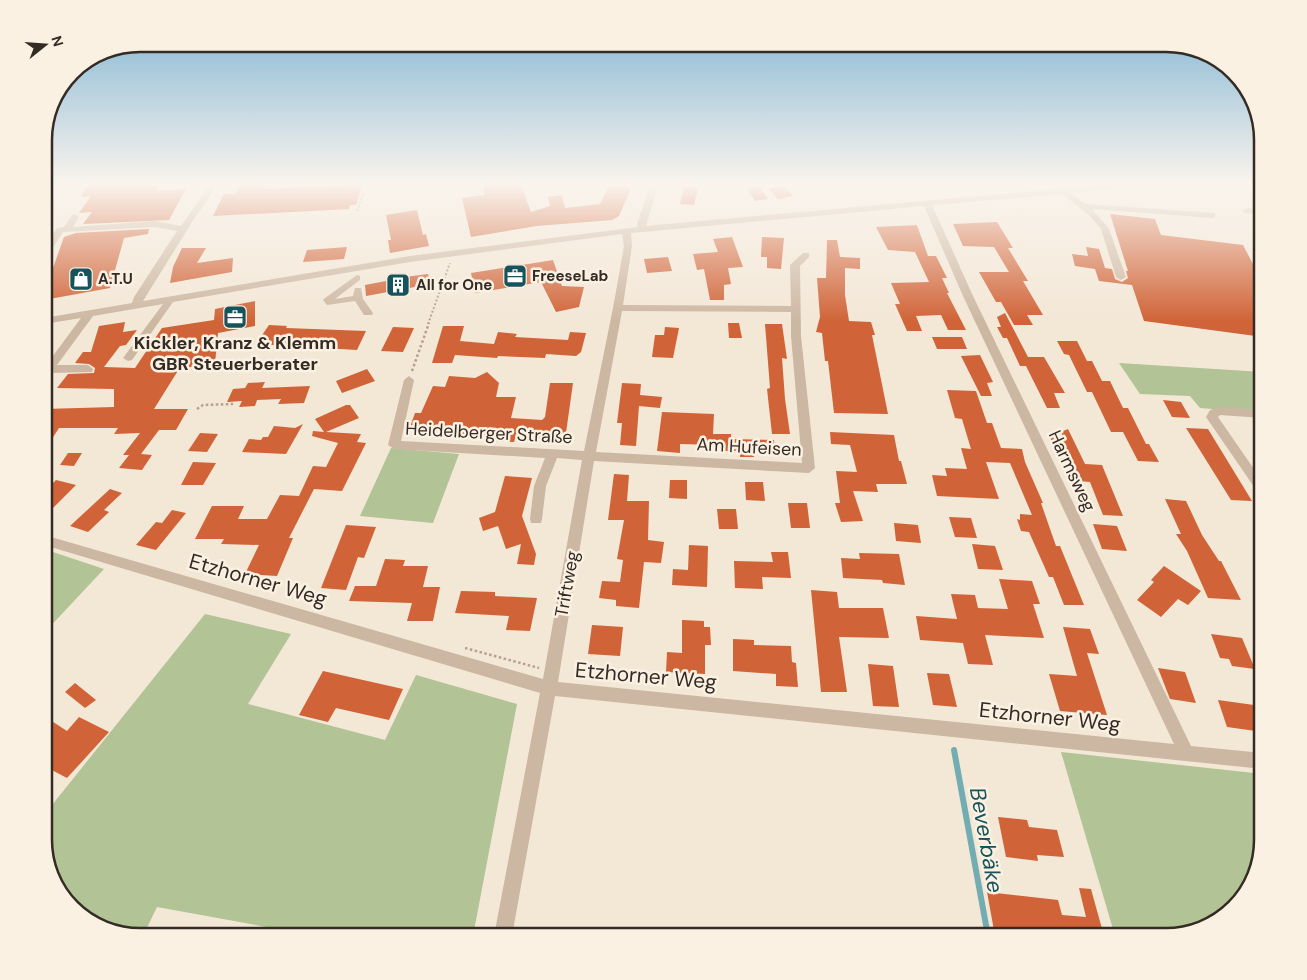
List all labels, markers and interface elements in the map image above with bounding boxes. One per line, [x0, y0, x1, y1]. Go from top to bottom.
north arrow [20, 20, 70, 70]
text: N [47, 34, 68, 49]
office icon: FreeseLab [502, 263, 528, 289]
shop icon: A.T.U [68, 266, 94, 292]
place label: FreeseLab [532, 266, 609, 286]
place label: A.T.U [98, 269, 133, 289]
building icon: All for One [385, 272, 411, 298]
place label: All for One [416, 275, 492, 295]
office icon: Kickler, Kranz & Klemm GBR Steuerberater [222, 304, 248, 330]
place label: Kickler, Kranz & Klemm GBR Steuerberater [134, 331, 336, 376]
street label: Heidelberger Straße [405, 417, 573, 449]
street label: Harmsweg [1043, 426, 1101, 516]
street label: Am Hufeisen [696, 432, 802, 462]
street label: Etzhorner Weg [186, 547, 330, 613]
street label: Triftweg [549, 549, 585, 619]
street label: Etzhorner Weg [574, 656, 718, 696]
street label: Etzhorner Weg [978, 696, 1122, 738]
water label: Beverbäke [963, 785, 1010, 895]

